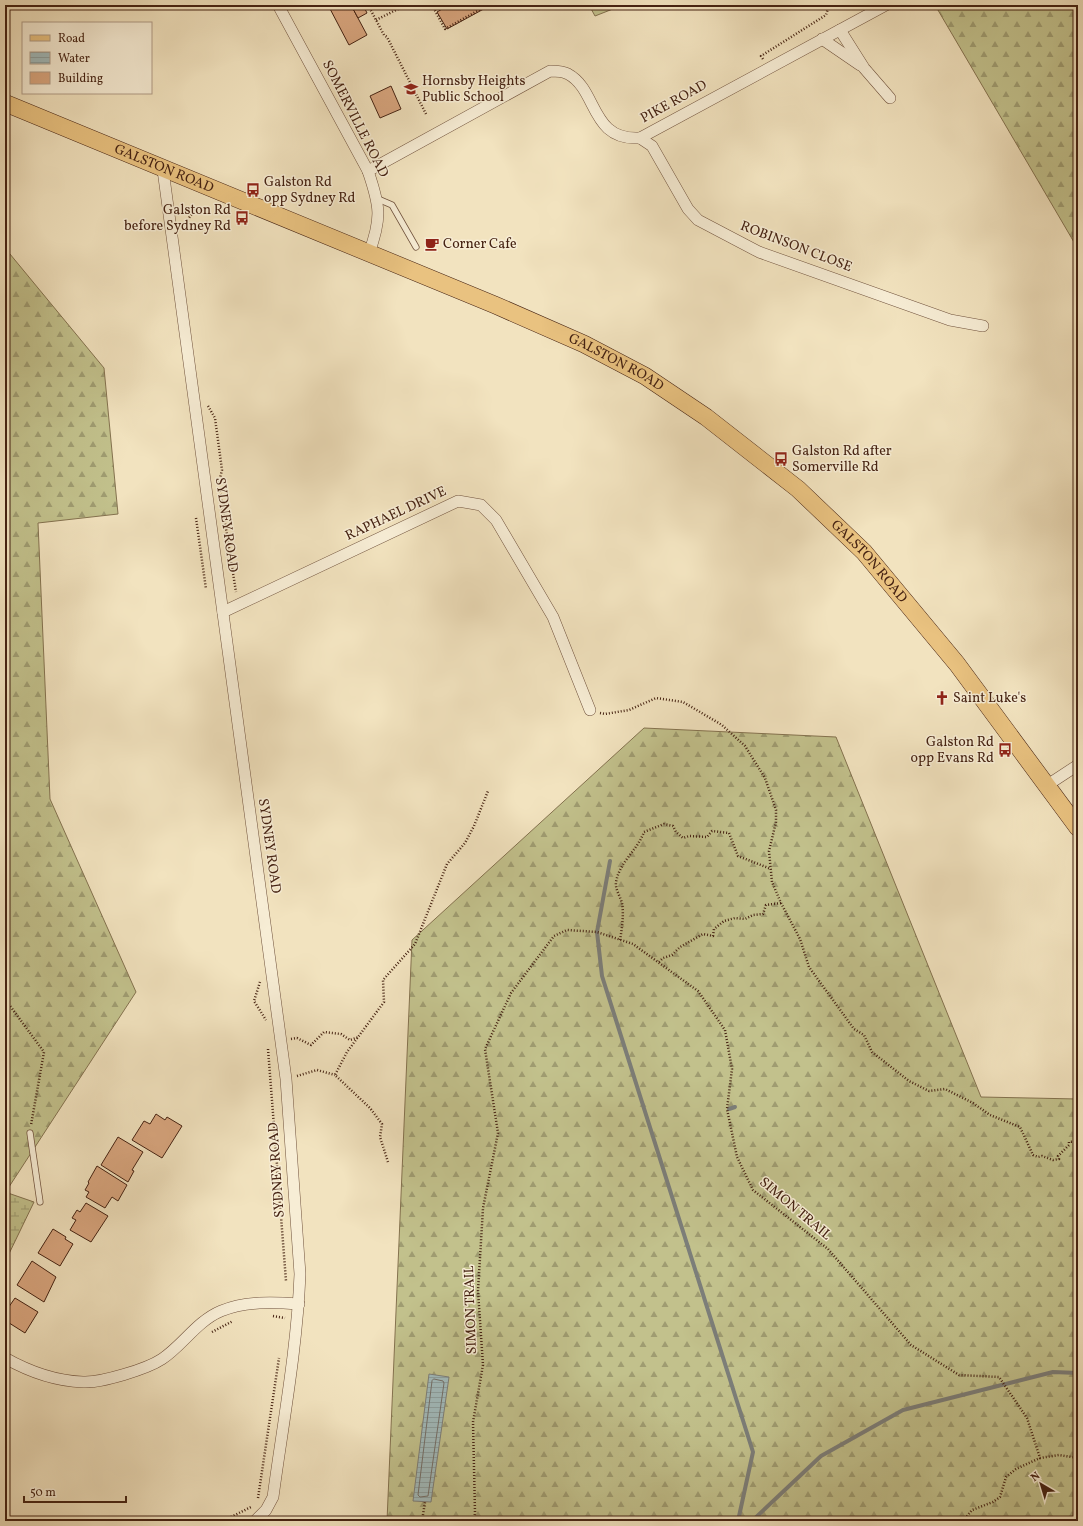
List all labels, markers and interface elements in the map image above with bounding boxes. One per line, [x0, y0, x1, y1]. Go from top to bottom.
legend [22, 22, 152, 94]
text: Road [58, 31, 85, 47]
text: Water [58, 51, 90, 67]
street label: SOMERVILLE ROAD [317, 57, 393, 181]
text: Building [58, 71, 103, 87]
place label: Hornsby Heights Public School [422, 72, 525, 107]
street label: PIKE ROAD [637, 76, 711, 128]
school or university icon: Hornsby Heights Public School [403, 81, 419, 97]
street label: GALSTON ROAD [111, 140, 217, 198]
place label: Galston Rd opp Sydney Rd [264, 173, 355, 208]
bus stop icon: Galston Rd opp Sydney Rd [245, 182, 261, 198]
place label: Galston Rd before Sydney Rd [124, 201, 231, 236]
bus stop icon: Galston Rd before Sydney Rd [234, 210, 250, 226]
street label: ROBINSON CLOSE [737, 217, 855, 277]
place label: Corner Cafe [443, 235, 517, 254]
cafe icon: Corner Cafe [424, 236, 440, 252]
street label: GALSTON ROAD [565, 329, 668, 396]
place label: Galston Rd after Somerville Rd [792, 442, 892, 477]
bus stop icon: Galston Rd after Somerville Rd [773, 451, 789, 467]
street label: SYDNEY ROAD [210, 476, 242, 574]
street label: RAPHAEL DRIVE [342, 482, 450, 546]
street label: GALSTON ROAD [827, 516, 912, 607]
place label: Saint Luke's [953, 689, 1026, 708]
church icon: Saint Luke's [934, 690, 950, 706]
place label: Galston Rd opp Evans Rd [911, 733, 994, 768]
bus stop icon: Galston Rd opp Evans Rd [997, 742, 1013, 758]
street label: SYDNEY ROAD [253, 797, 285, 895]
street label: SYDNEY ROAD [264, 1122, 290, 1218]
street label: SIMON TRAIL [755, 1173, 835, 1245]
street label: SIMON TRAIL [460, 1265, 482, 1355]
north arrow [1021, 1464, 1061, 1504]
text: N [1028, 1469, 1044, 1486]
scale bar [24, 1478, 126, 1504]
text: 50 m [30, 1485, 56, 1501]

